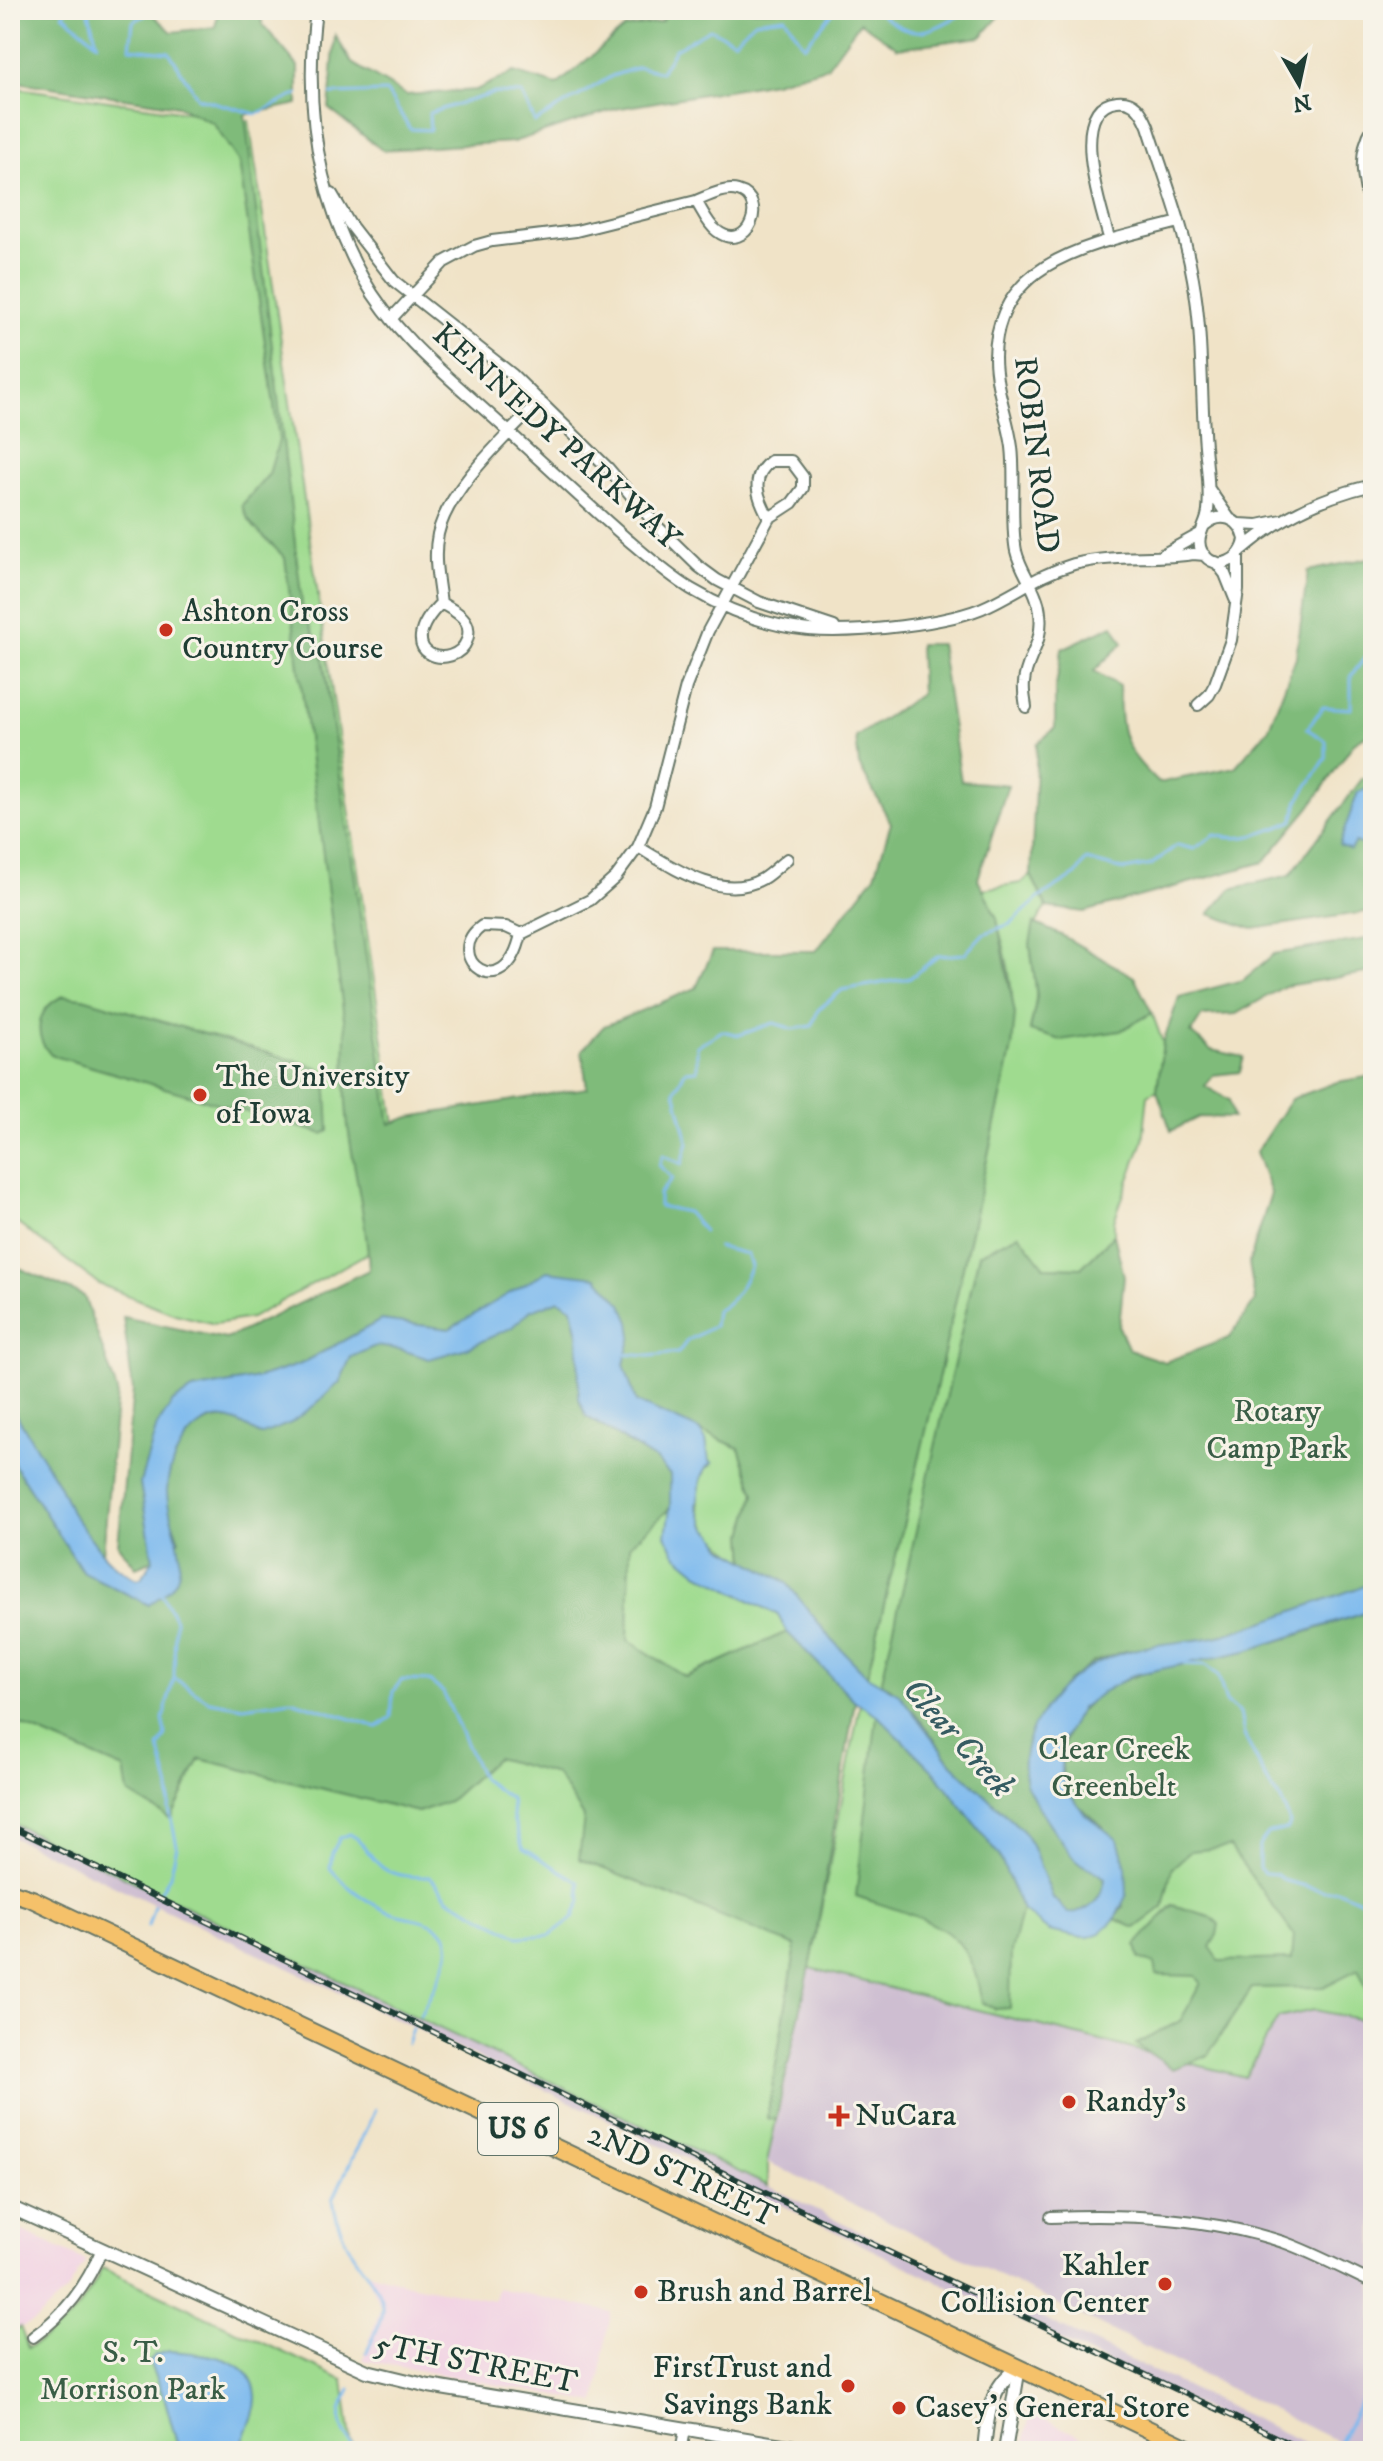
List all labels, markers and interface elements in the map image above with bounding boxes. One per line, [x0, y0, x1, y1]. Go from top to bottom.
north arrow [1259, 44, 1339, 124]
text: N [1291, 88, 1313, 117]
street label: KENNEDY PARKWAY [424, 315, 689, 560]
street label: ROBIN ROAD [1004, 354, 1068, 556]
place label: Ashton Cross Country Course [182, 592, 383, 669]
marker: Ashton Cross Country Course [157, 621, 175, 639]
place label: The University of Iowa [216, 1057, 410, 1134]
marker: The University of Iowa [191, 1086, 209, 1104]
park label: Rotary Camp Park [1206, 1392, 1348, 1469]
water label: Clear Creek [893, 1669, 1023, 1807]
park label: Clear Creek Greenbelt [1038, 1730, 1190, 1807]
place label: Randy's [1085, 2082, 1186, 2122]
marker: Randy's [1060, 2093, 1078, 2111]
place label: NuCara [855, 2096, 957, 2136]
road number: US 6 [478, 2103, 558, 2155]
marker: NuCara [830, 2107, 848, 2125]
street label: 2ND STREET [581, 2115, 783, 2237]
place label: Kahler Collision Center [940, 2246, 1149, 2323]
place label: Brush and Barrel [657, 2272, 873, 2312]
marker: Kahler Collision Center [1156, 2275, 1174, 2293]
marker: Brush and Barrel [632, 2283, 650, 2301]
street label: 5TH STREET [371, 2325, 581, 2403]
park label: S. T. Morrison Park [40, 2333, 226, 2410]
place label: FirstTrust and Savings Bank [653, 2348, 832, 2425]
marker: FirstTrust and Savings Bank [839, 2377, 857, 2395]
place label: Casey's General Store [915, 2388, 1190, 2428]
marker: Casey's General Store [890, 2399, 908, 2417]

